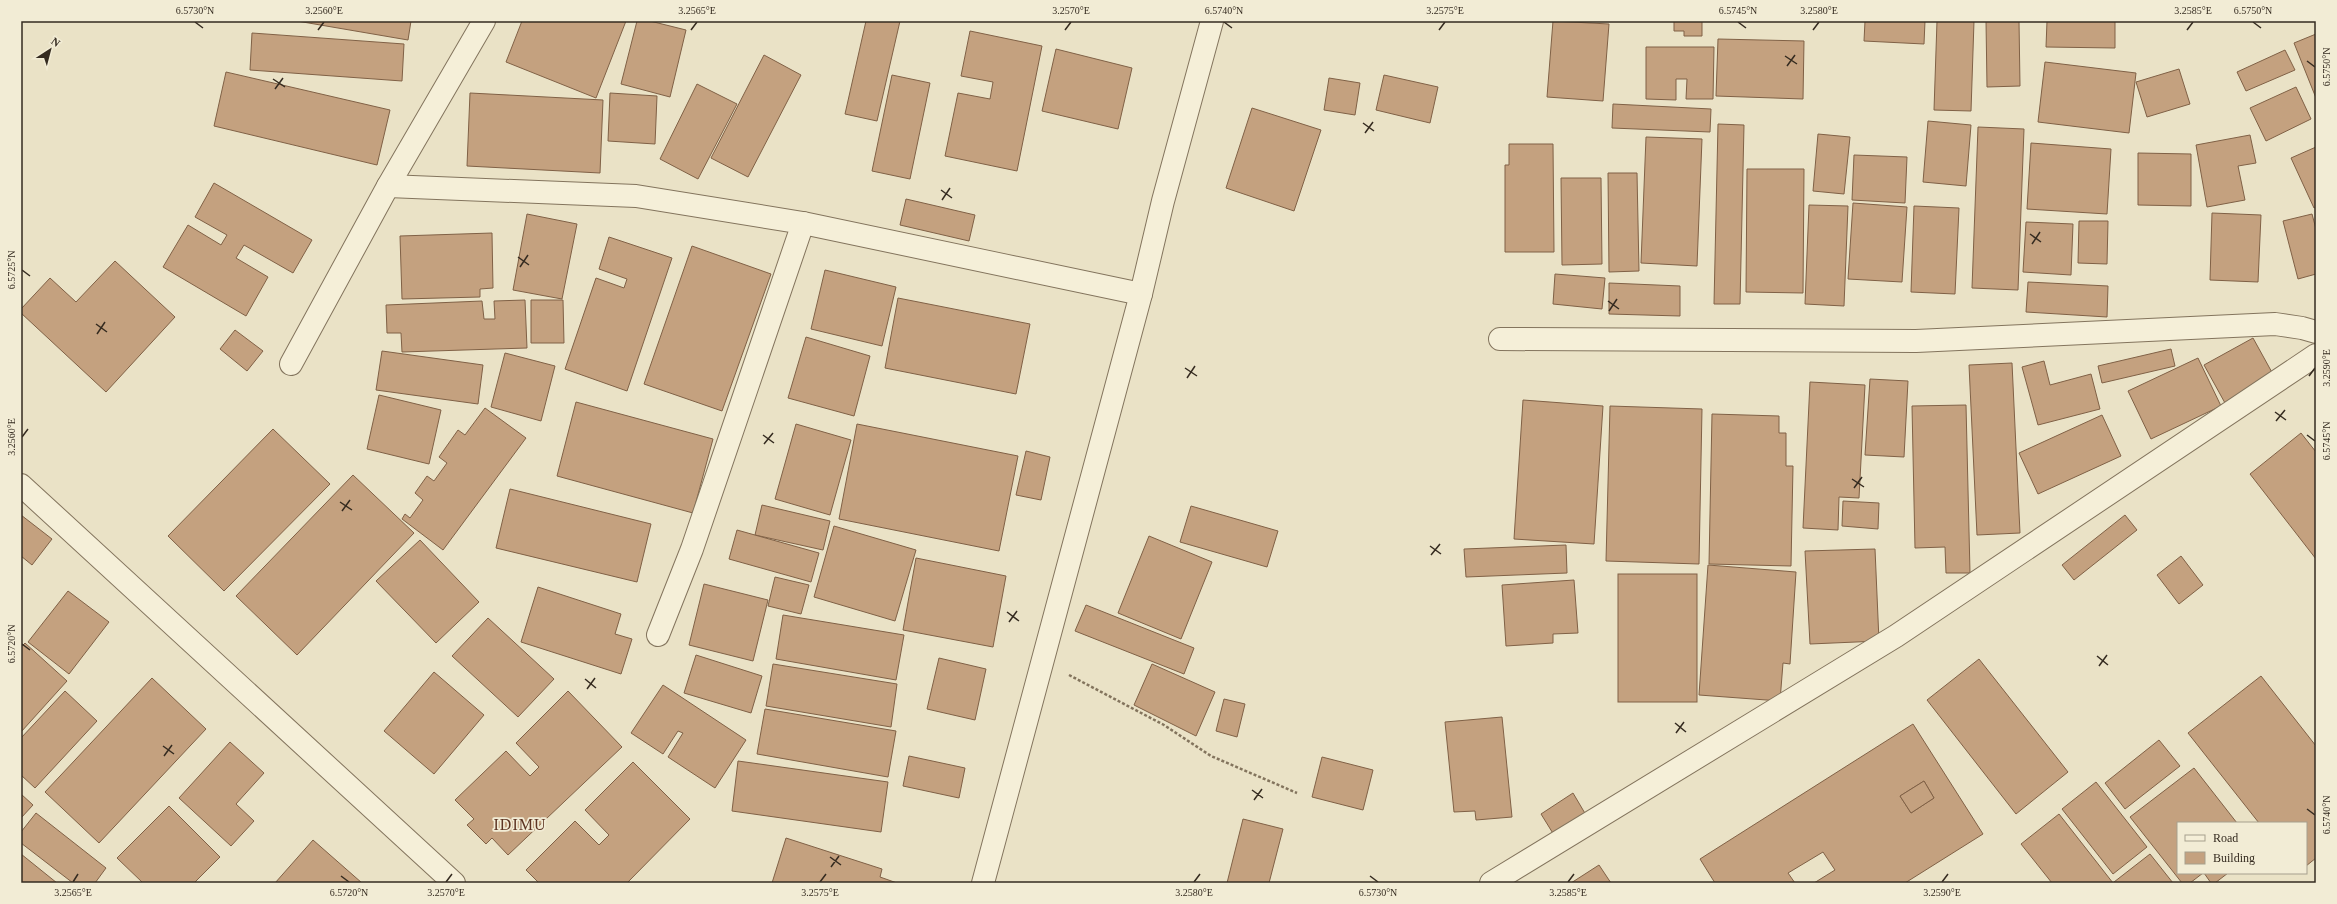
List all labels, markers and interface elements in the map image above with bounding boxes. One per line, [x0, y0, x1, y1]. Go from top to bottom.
text: 6.5730°N [176, 5, 214, 16]
text: 3.2560°E [305, 5, 343, 16]
text: 3.2565°E [678, 5, 716, 16]
text: 3.2570°E [1052, 5, 1090, 16]
text: 6.5740°N [1205, 5, 1243, 16]
text: 3.2575°E [1426, 5, 1464, 16]
text: 6.5745°N [1719, 5, 1757, 16]
text: 3.2580°E [1800, 5, 1838, 16]
text: 3.2585°E [2174, 5, 2212, 16]
text: 6.5750°N [2234, 5, 2272, 16]
north arrow [30, 30, 70, 70]
text: N [49, 35, 63, 49]
text: 6.5750°N [2321, 48, 2332, 86]
text: 6.5725°N [6, 251, 17, 289]
text: 3.2590°E [2321, 349, 2332, 387]
text: 3.2560°E [6, 418, 17, 456]
text: 6.5745°N [2321, 422, 2332, 460]
text: 6.5720°N [6, 625, 17, 663]
text: 6.5740°N [2321, 796, 2332, 834]
district label: IDIMU [494, 816, 547, 833]
legend [2177, 822, 2307, 874]
text: Road [2213, 831, 2238, 845]
text: Building [2213, 851, 2255, 865]
text: 3.2565°E [54, 887, 92, 898]
text: 6.5720°N [330, 887, 368, 898]
text: 3.2570°E [427, 887, 465, 898]
text: 3.2575°E [801, 887, 839, 898]
text: 3.2580°E [1175, 887, 1213, 898]
text: 6.5730°N [1359, 887, 1397, 898]
text: 3.2585°E [1549, 887, 1587, 898]
text: 3.2590°E [1923, 887, 1961, 898]

